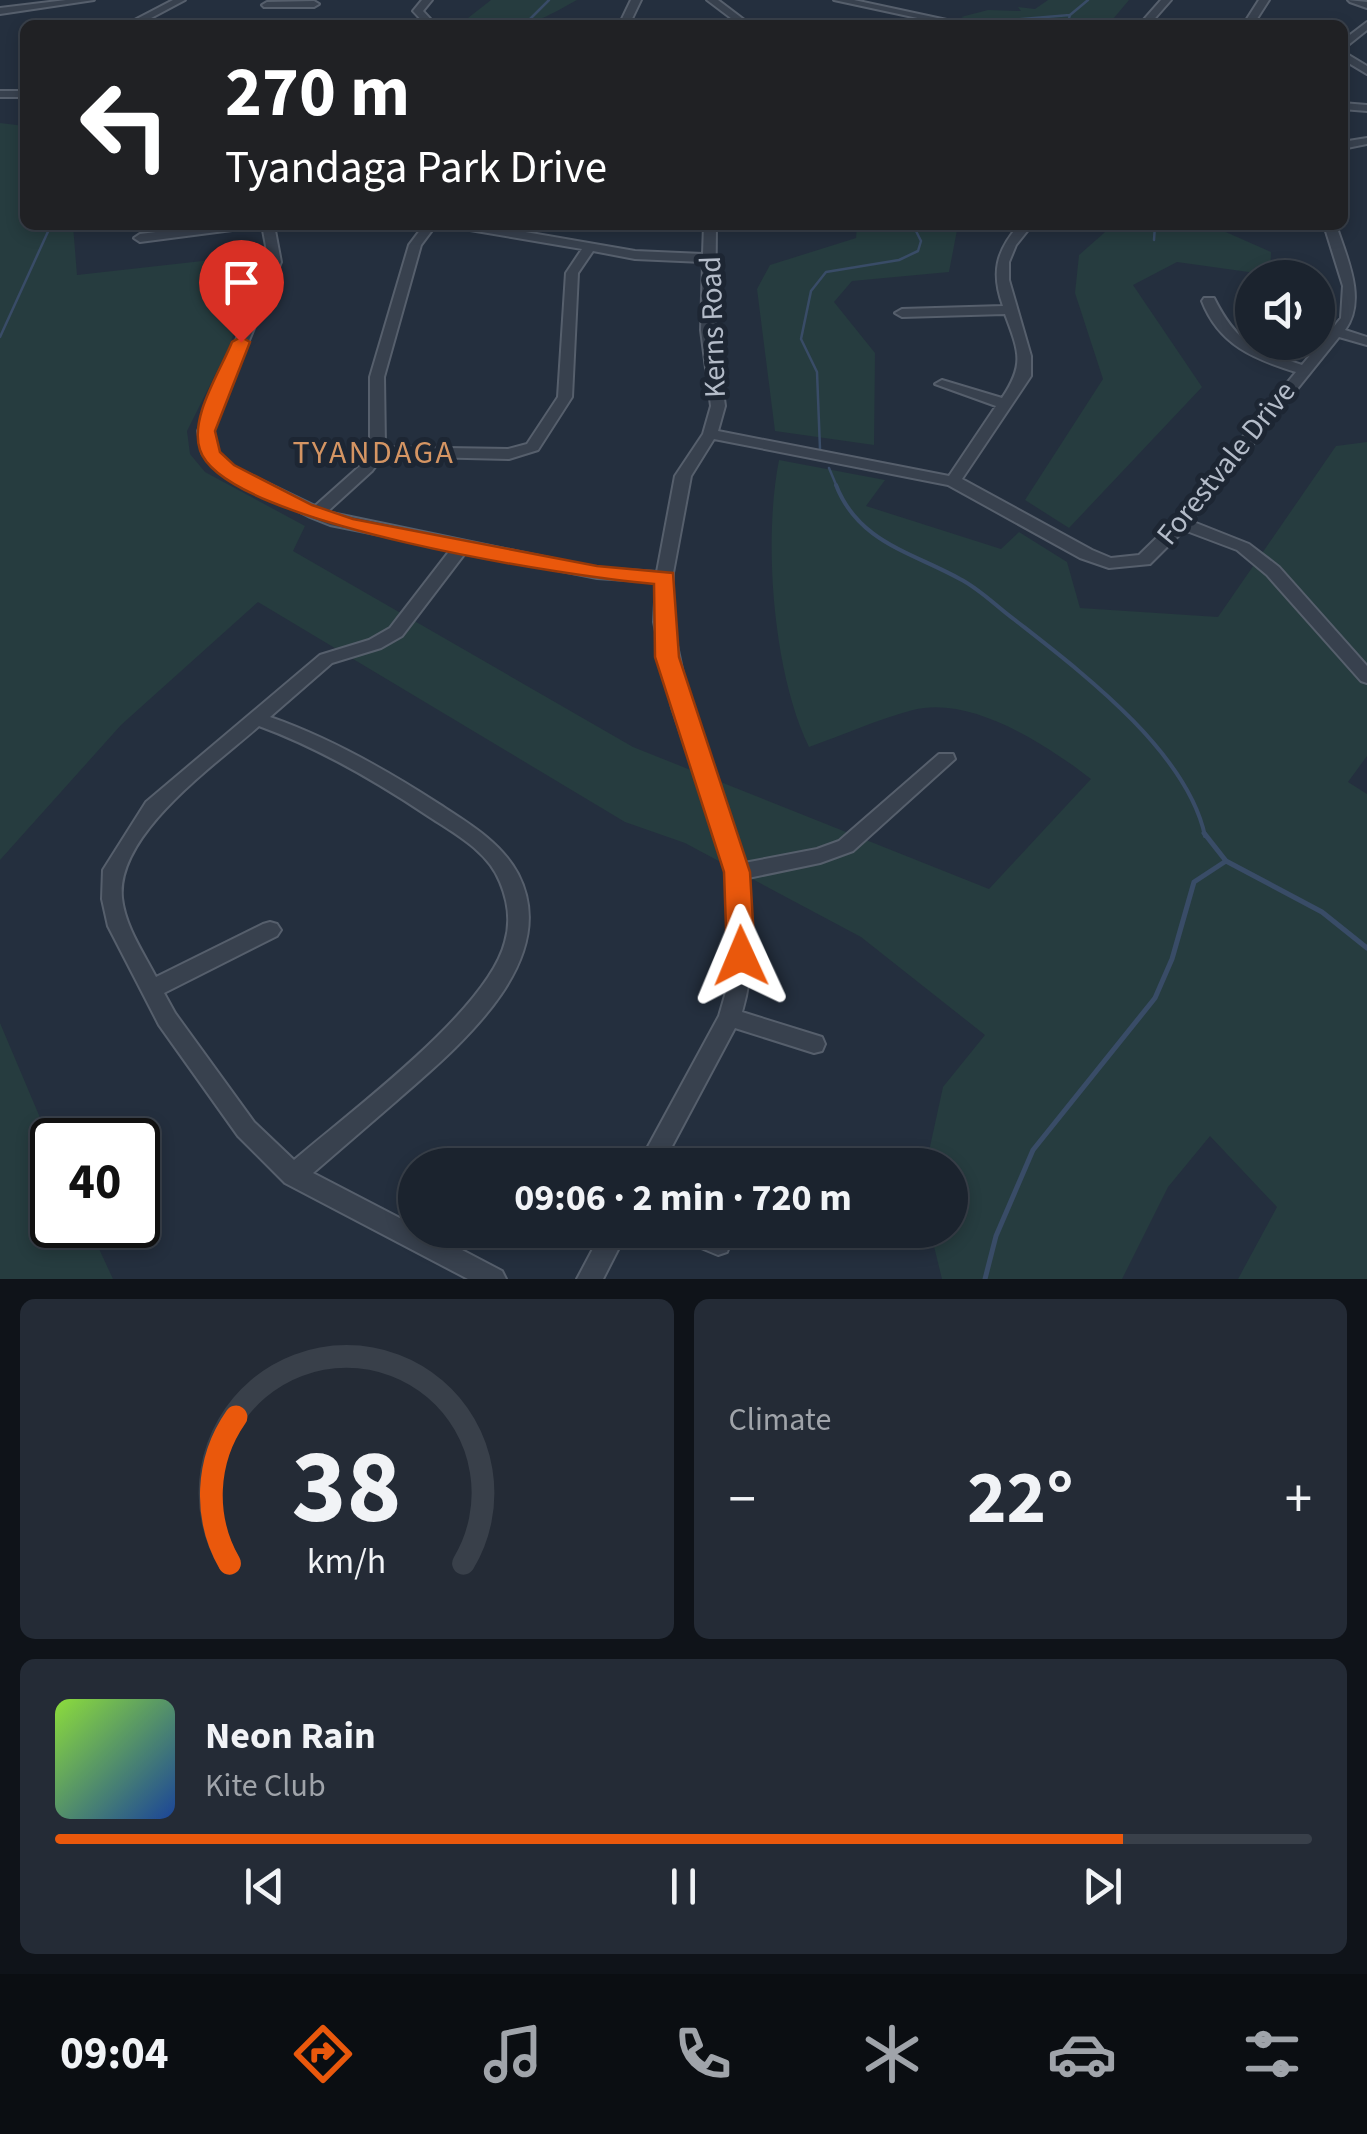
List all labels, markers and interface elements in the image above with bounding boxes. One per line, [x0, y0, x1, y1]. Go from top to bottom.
text: 270 m [225, 43, 410, 143]
icon: left [60, 60, 190, 190]
text: Tyandaga Park Drive [225, 136, 607, 200]
pin [199, 240, 284, 343]
icon: arrive [214, 255, 269, 310]
street label: Kerns Road [689, 255, 737, 399]
map controls [1235, 260, 1335, 360]
button: sound [1235, 260, 1335, 360]
street label: Forestvale Drive [1146, 372, 1306, 554]
district label: TYANDAGA [292, 430, 456, 476]
position arrow [689, 904, 793, 1008]
speed limit sign: 40 [30, 1118, 160, 1248]
text: 09:06 · 2 min · 720 m [514, 1171, 852, 1225]
text: Climate [729, 1397, 831, 1443]
text: 38 [292, 1415, 402, 1563]
text: 22° [967, 1445, 1074, 1552]
text: − [729, 1461, 756, 1539]
text: + [1285, 1461, 1312, 1539]
text: km/h [307, 1536, 386, 1587]
text: Neon Rain [205, 1709, 376, 1763]
text: Kite Club [205, 1763, 326, 1809]
icon: previous [237, 1859, 292, 1914]
icon: pause [656, 1859, 711, 1914]
icon: next [1075, 1859, 1130, 1914]
icon: directions [288, 2019, 358, 2089]
icon: music [478, 2019, 548, 2089]
icon: phone [668, 2019, 738, 2089]
icon: climate [857, 2019, 927, 2089]
icon: car [1047, 2019, 1117, 2089]
icon: filters [1237, 2019, 1307, 2089]
text: 09:04 [60, 2022, 168, 2086]

